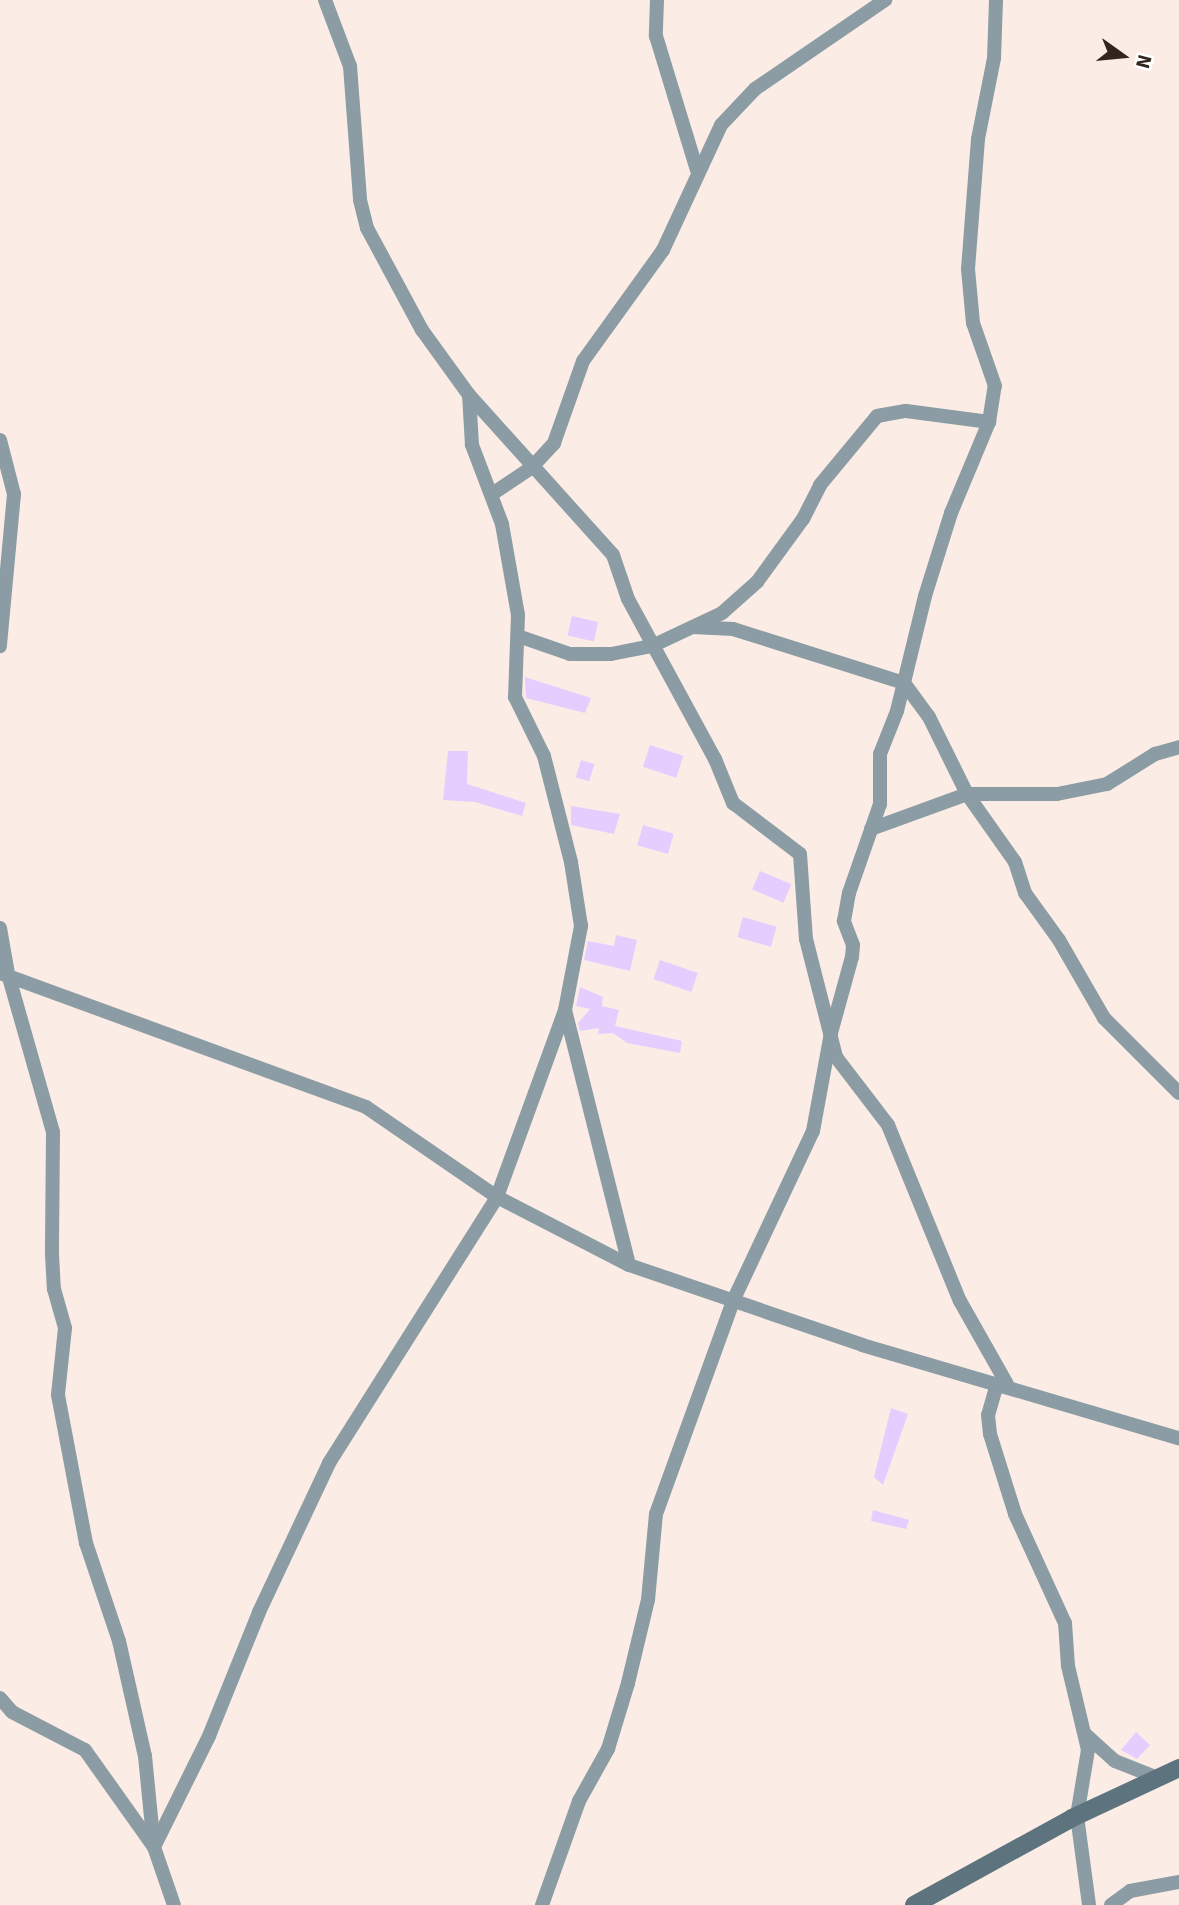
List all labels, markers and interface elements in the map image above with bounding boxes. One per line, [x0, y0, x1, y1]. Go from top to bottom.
north arrow [1088, 21, 1158, 91]
text: N [1130, 52, 1157, 71]

